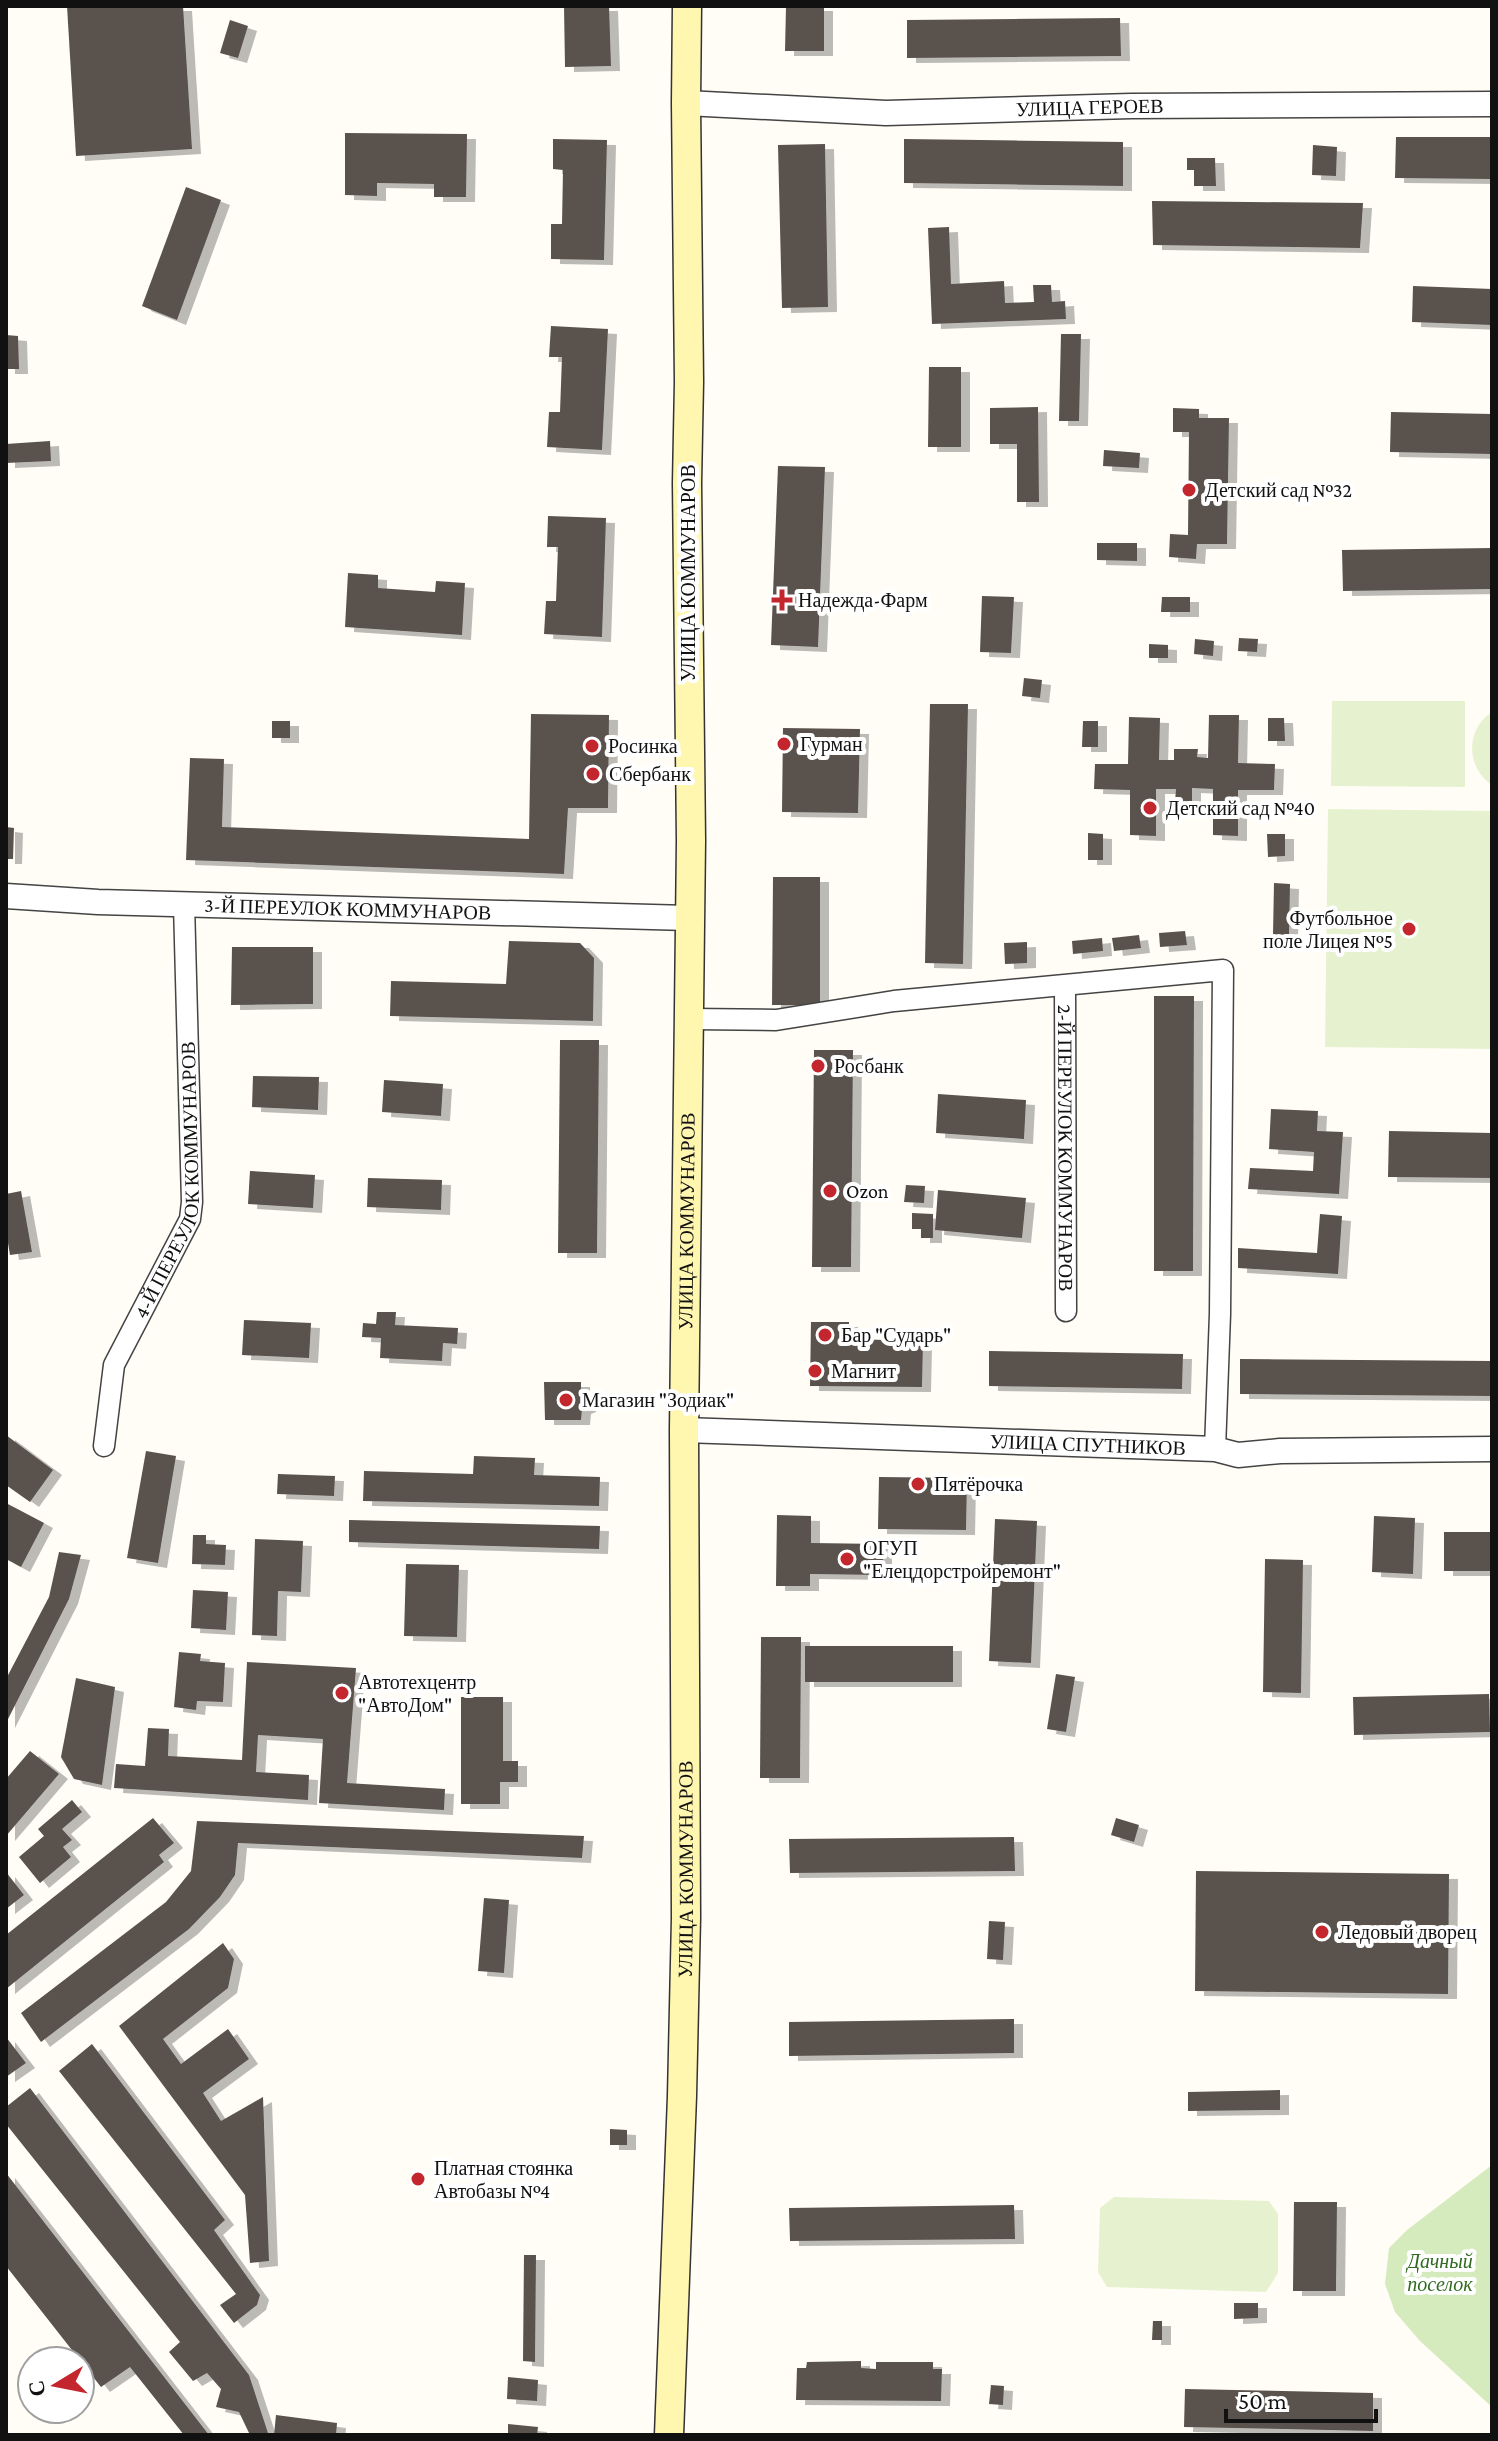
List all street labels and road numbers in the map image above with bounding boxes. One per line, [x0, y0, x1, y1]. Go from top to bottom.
street label: УЛИЦА ГЕРОЕВ [1016, 95, 1164, 120]
street label: УЛИЦА КОММУНАРОВ [677, 464, 700, 682]
street label: 3-Й ПЕРЕУЛОК КОММУНАРОВ [204, 894, 492, 924]
street label: 2-Й ПЕРЕУЛОК КОММУНАРОВ [1054, 1004, 1077, 1292]
street label: 4-Й ПЕРЕУЛОК КОММУНАРОВ [129, 1041, 203, 1322]
street label: УЛИЦА КОММУНАРОВ [674, 1112, 699, 1330]
street label: УЛИЦА СПУТНИКОВ [989, 1430, 1186, 1459]
street label: УЛИЦА КОММУНАРОВ [674, 1760, 698, 1978]

